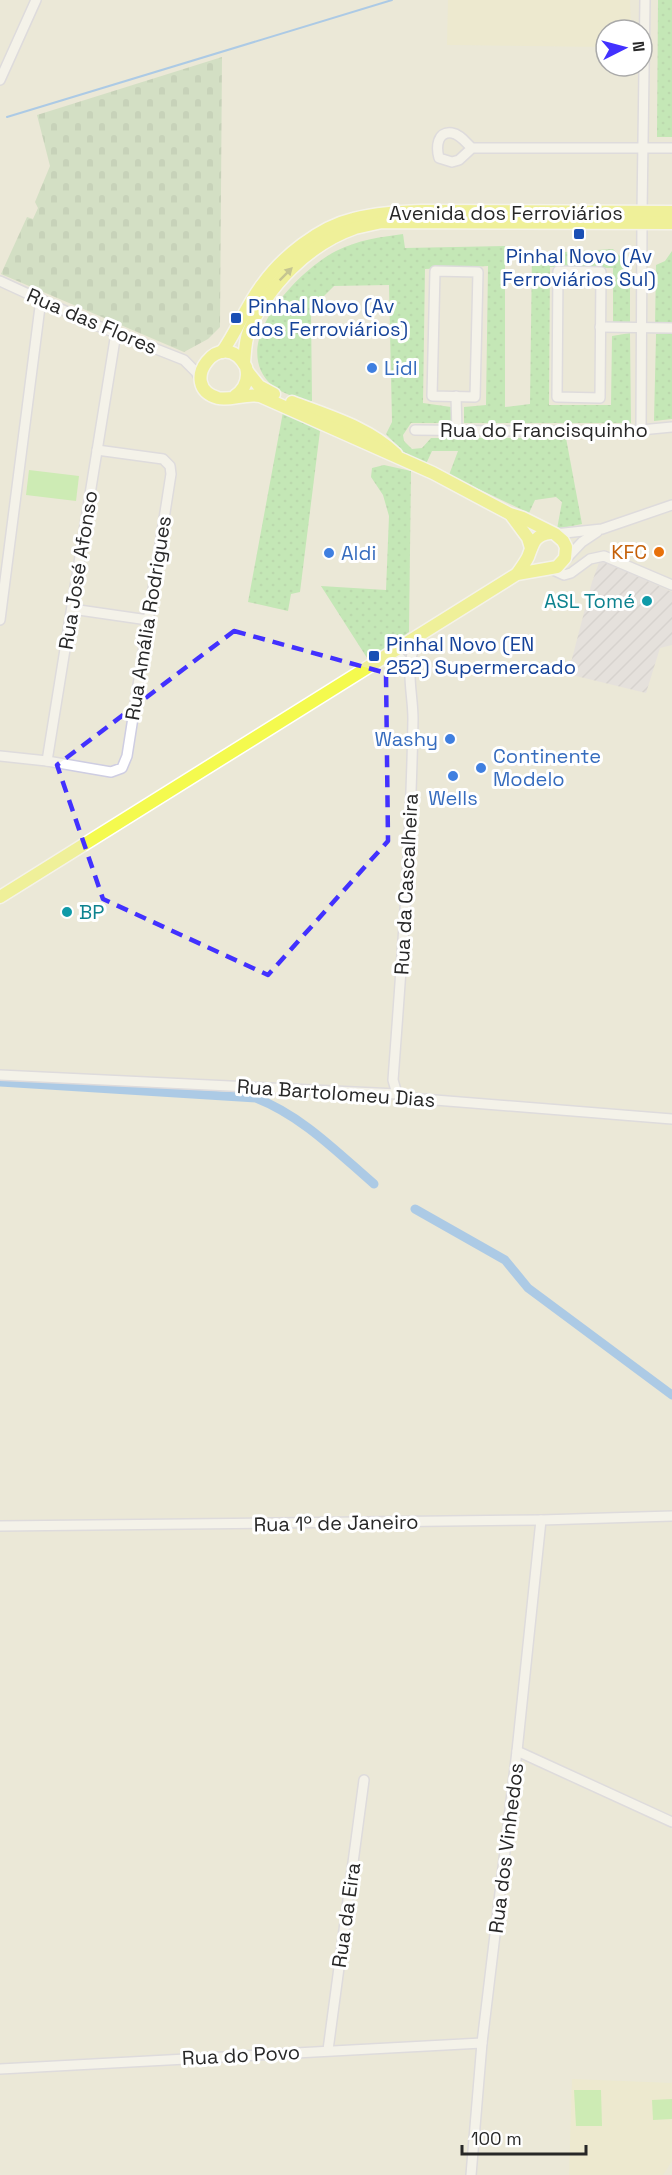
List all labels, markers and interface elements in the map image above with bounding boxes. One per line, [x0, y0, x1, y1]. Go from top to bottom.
north arrow [594, 18, 654, 78]
text: N [627, 40, 649, 53]
street label: Avenida dos Ferroviários [389, 200, 623, 226]
marker: Pinhal Novo (Av Ferroviários Sul) [572, 227, 586, 241]
place label: Pinhal Novo (Av Ferroviários Sul) [502, 243, 656, 292]
one-way arrow [279, 268, 293, 282]
street label: Rua das Flores [23, 282, 161, 360]
place label: Pinhal Novo (Av dos Ferroviários) [248, 293, 408, 342]
marker: Pinhal Novo (Av dos Ferroviários) [229, 311, 243, 325]
place label: Lidl [384, 355, 418, 381]
marker: Lidl [365, 361, 379, 375]
street label: Rua do Francisquinho [440, 417, 648, 443]
street label: Rua José Afonso [53, 489, 103, 651]
street label: Rua Amália Rodrigues [119, 514, 177, 722]
place label: KFC [611, 539, 647, 565]
place label: Aldi [341, 540, 376, 566]
marker: KFC [652, 545, 666, 559]
marker: Aldi [322, 546, 336, 560]
place label: ASL Tomé [544, 588, 635, 614]
marker: ASL Tomé [640, 594, 654, 608]
place label: Pinhal Novo (EN 252) Supermercado [386, 631, 576, 680]
marker: Pinhal Novo (EN 252) Supermercado [367, 649, 381, 663]
place label: Washy [374, 726, 438, 752]
marker: Washy [443, 732, 457, 746]
place label: Continente Modelo [493, 743, 601, 792]
marker: Continente Modelo [474, 761, 488, 775]
marker: Wells [446, 769, 460, 783]
place label: Wells [428, 785, 478, 811]
street label: Rua da Cascalheira [388, 792, 424, 976]
place label: BP [79, 899, 104, 925]
marker: BP [60, 905, 74, 919]
street label: Rua Bartolomeu Dias [236, 1073, 436, 1113]
street label: Rua 1º de Janeiro [253, 1509, 419, 1537]
street label: Rua dos Vinhedos [483, 1761, 529, 1935]
street label: Rua da Eira [326, 1861, 366, 1969]
street label: Rua do Povo [181, 2039, 301, 2071]
scale bar [462, 2118, 586, 2156]
text: 100 m [471, 2127, 522, 2150]

